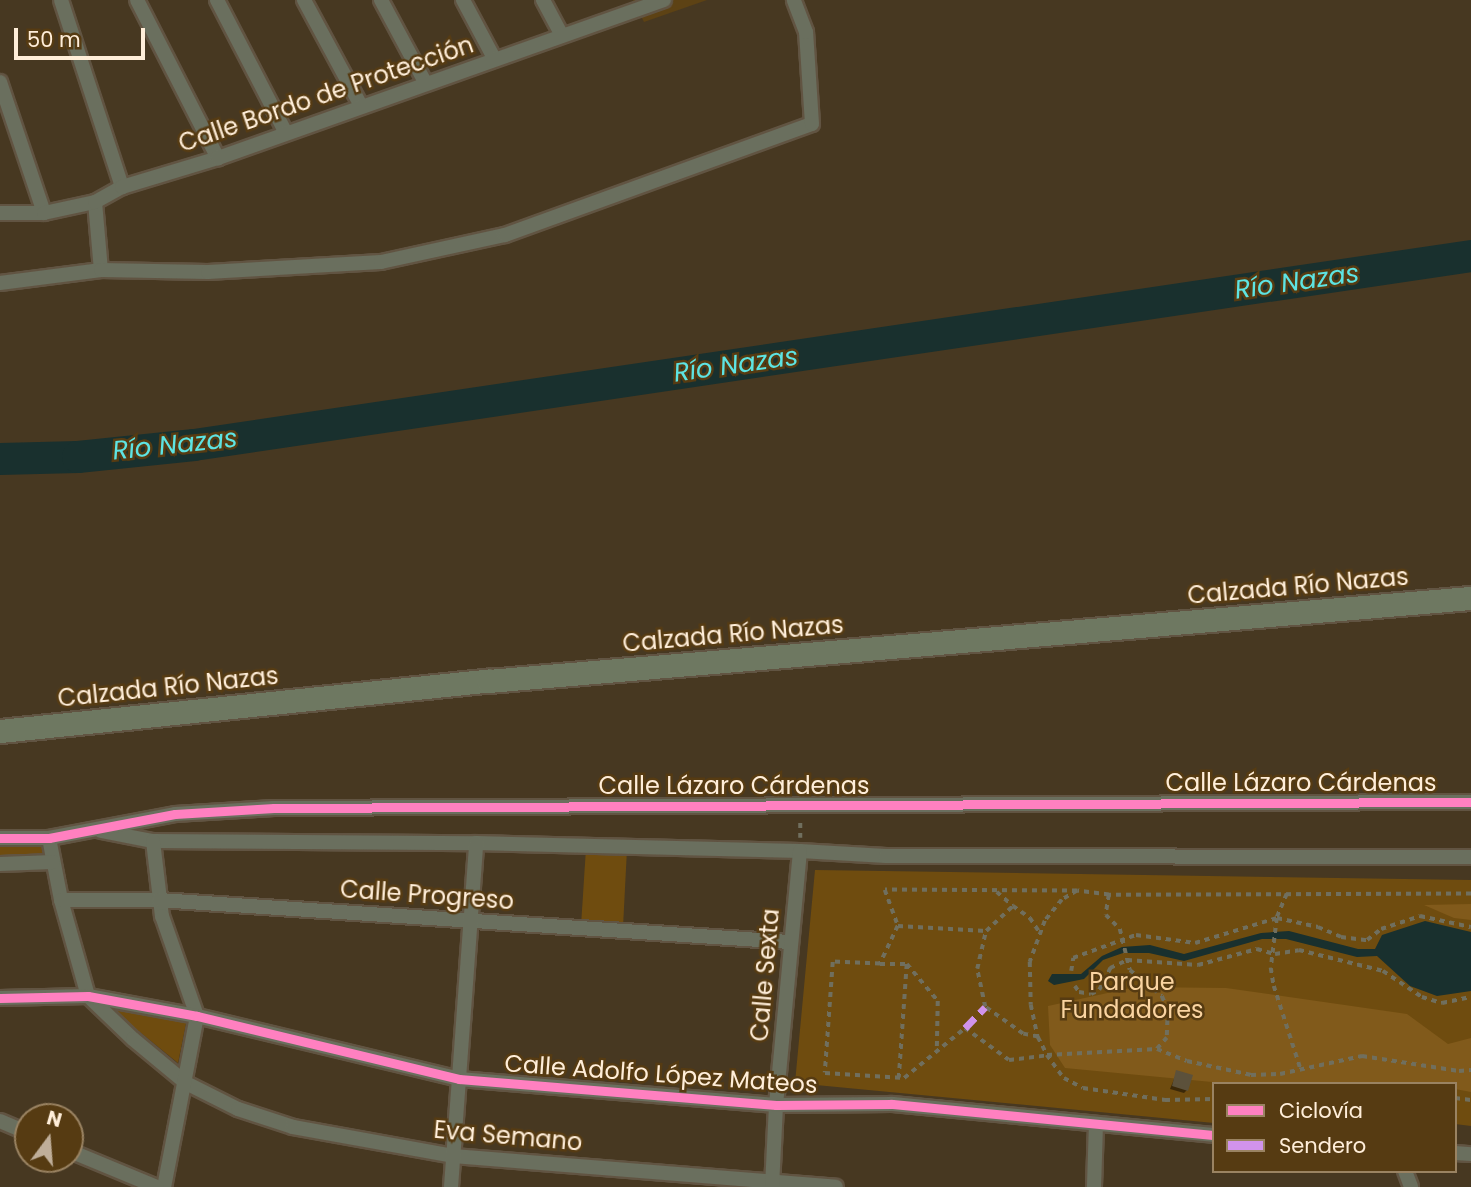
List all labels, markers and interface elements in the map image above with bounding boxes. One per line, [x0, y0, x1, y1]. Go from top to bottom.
scale bar [18, 14, 149, 58]
text: 50 m [27, 25, 81, 54]
street label: Calle Bordo de Protección [175, 30, 477, 158]
water label: Río Nazas [1233, 258, 1361, 306]
water label: Río Nazas [672, 341, 800, 389]
water label: Río Nazas [111, 423, 239, 467]
street label: Calzada Río Nazas [1186, 562, 1410, 610]
street label: Calzada Río Nazas [621, 610, 845, 658]
street label: Calzada Río Nazas [56, 661, 280, 713]
street label: Calle Lázaro Cárdenas [1165, 769, 1437, 797]
street label: Calle Lázaro Cárdenas [598, 772, 870, 800]
street label: Calle Progreso [339, 875, 515, 915]
street label: Calle Sexta [745, 907, 785, 1043]
park label: Parque Fundadores [1060, 968, 1204, 1024]
street label: Calle Adolfo López Mateos [504, 1049, 818, 1099]
legend [1212, 1082, 1457, 1173]
text: Ciclovía [1279, 1096, 1363, 1125]
north arrow [14, 1103, 84, 1173]
text: N [44, 1104, 65, 1134]
street label: Eva Semano [433, 1115, 583, 1157]
text: Sendero [1279, 1131, 1366, 1160]

